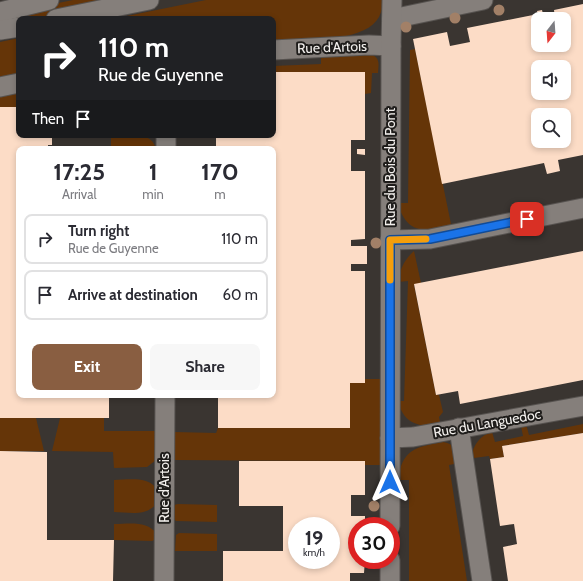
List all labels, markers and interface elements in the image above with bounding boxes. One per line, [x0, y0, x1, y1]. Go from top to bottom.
north arrow [531, 12, 571, 52]
map controls [531, 12, 571, 148]
text: 110 m [98, 30, 169, 64]
icon: right [32, 32, 84, 84]
street label: Rue d'Artois [297, 37, 367, 57]
button: sound [531, 60, 571, 100]
text: Rue de Guyenne [98, 64, 223, 86]
icon: arrive [72, 108, 94, 130]
street label: Rue du Bois du Pont [381, 108, 399, 226]
button: search [531, 108, 571, 148]
text: Then [32, 110, 64, 128]
text: 17:25 [53, 157, 105, 186]
text: 1 [149, 157, 158, 186]
text: 170 [201, 157, 239, 186]
text: Arrival [62, 186, 96, 202]
text: min [142, 186, 164, 202]
text: m [214, 186, 226, 202]
pin [510, 202, 544, 236]
icon: arrive [516, 208, 538, 230]
text: Turn right [68, 222, 129, 240]
icon: right [34, 228, 56, 250]
text: 110 m [221, 230, 258, 248]
text: Rue de Guyenne [68, 240, 159, 256]
icon: arrive [34, 284, 56, 306]
text: Arrive at destination [68, 286, 198, 304]
text: 60 m [222, 286, 258, 304]
button: Exit [32, 344, 142, 390]
button: Share [150, 344, 260, 390]
street label: Rue du Languedoc [432, 405, 542, 441]
street label: Rue d'Artois [155, 453, 173, 523]
position arrow [369, 461, 411, 503]
speed limit sign: 30 [348, 517, 400, 569]
text: 19 [305, 526, 323, 550]
text: km/h [303, 546, 325, 559]

